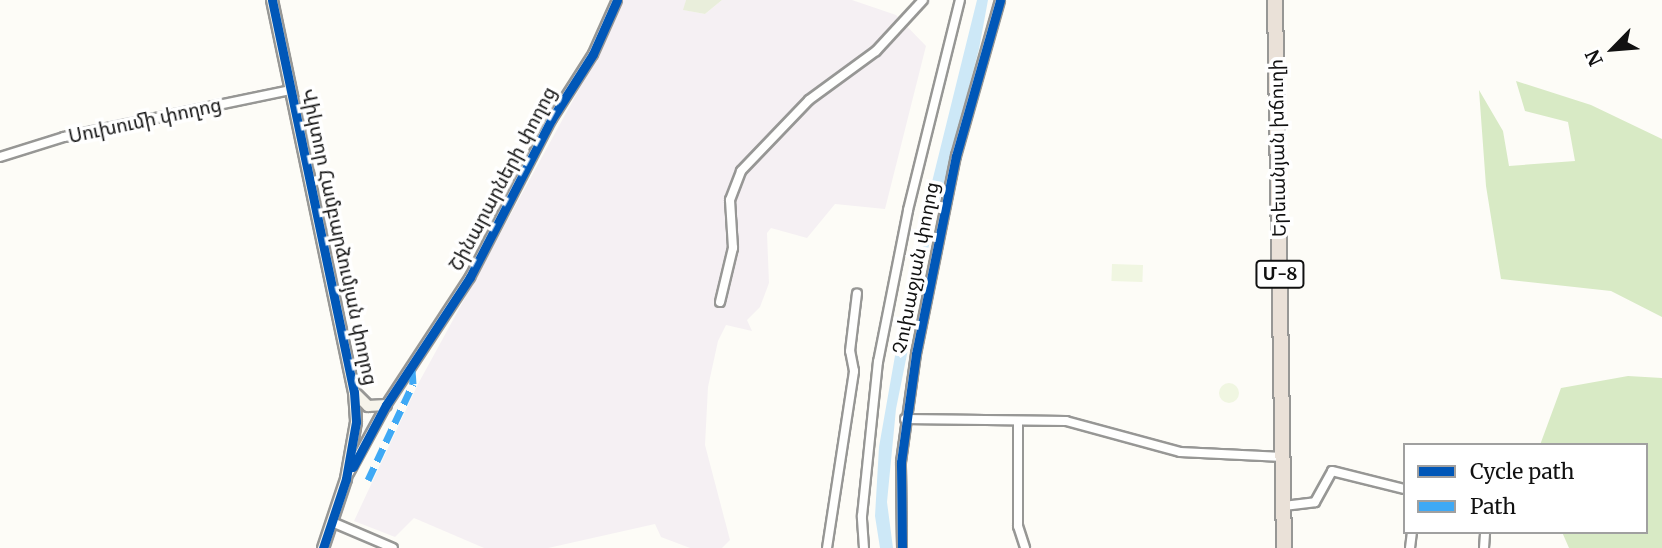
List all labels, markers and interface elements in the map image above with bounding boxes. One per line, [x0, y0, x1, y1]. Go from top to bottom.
north arrow [1578, 14, 1648, 84]
text: N [1580, 46, 1608, 70]
street label: Երեւանյան խճուղի [1265, 59, 1291, 237]
street label: Շինարարների փողոց [445, 83, 561, 275]
street label: Վիկտոր Համբարձումյան փողոց [296, 87, 382, 387]
street label: Սուխումի փողոց [66, 94, 224, 148]
street label: Չուխաջյան փողոց [888, 180, 944, 356]
road number: Մ-8 [1254, 260, 1306, 288]
legend [1403, 443, 1648, 534]
text: Cycle path [1470, 458, 1574, 485]
text: Path [1470, 493, 1516, 520]

